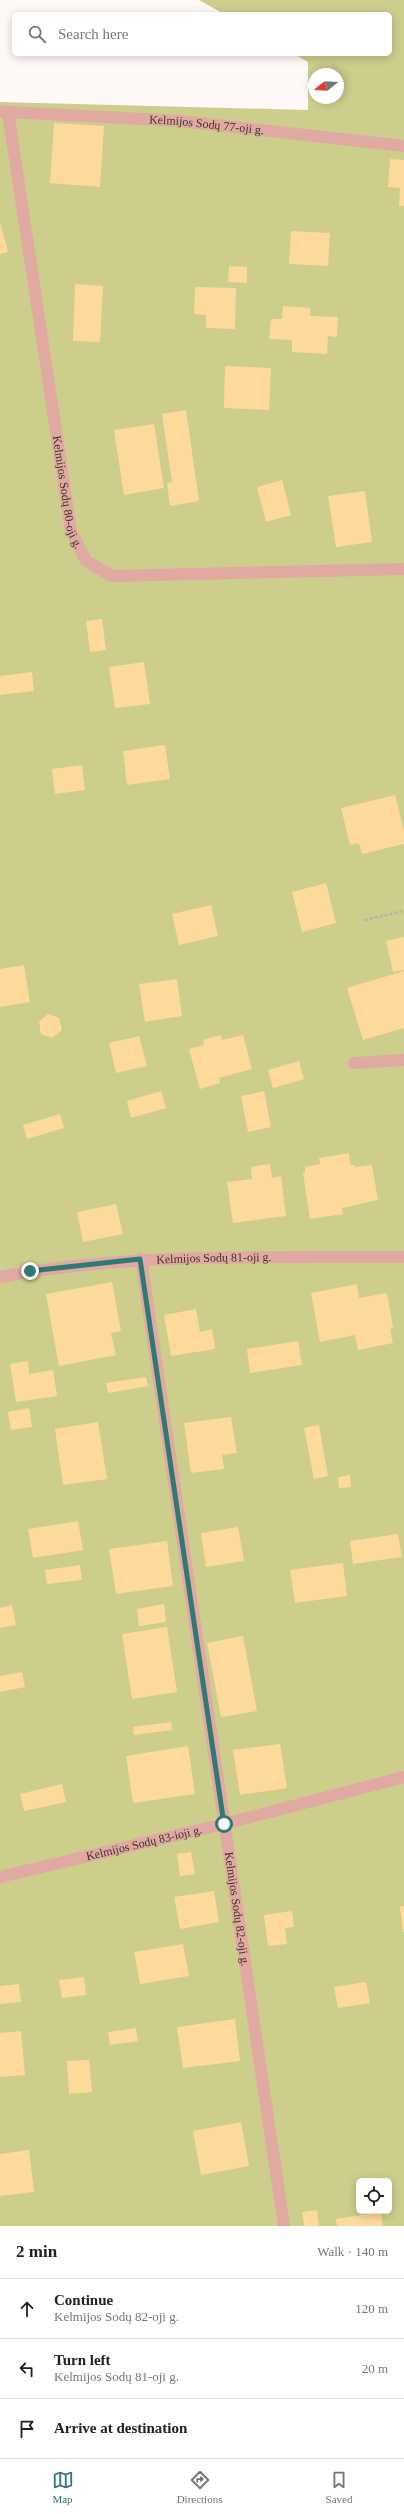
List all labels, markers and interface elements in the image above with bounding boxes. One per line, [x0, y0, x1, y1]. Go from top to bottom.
search box [12, 12, 392, 56]
icon: search [26, 23, 48, 45]
text: Search here [58, 26, 128, 42]
north arrow [308, 68, 344, 104]
street label: Kelmijos Sodų 77-oji g. [149, 112, 265, 137]
street label: Kelmijos Sodų 80-oji g. [50, 435, 86, 551]
street label: Kelmijos Sodų 81-oji g. [156, 1250, 272, 1267]
route end [21, 1262, 39, 1280]
route start [215, 1815, 233, 1833]
street label: Kelmijos Sodų 83-ioji g. [85, 1822, 203, 1863]
street label: Kelmijos Sodų 82-oji g. [222, 1851, 252, 1967]
map controls [356, 2178, 392, 2214]
button: locate [356, 2178, 392, 2214]
text: 2 min [16, 2242, 57, 2261]
text: Walk · 140 m [317, 2244, 388, 2259]
text: Continue [54, 2292, 113, 2308]
icon: ahead [16, 2298, 38, 2320]
text: 120 m [355, 2301, 388, 2316]
text: Kelmijos Sodų 82-oji g. [54, 2309, 179, 2324]
text: Turn left [54, 2352, 111, 2368]
icon: left [16, 2358, 38, 2380]
text: 20 m [362, 2361, 388, 2376]
text: Kelmijos Sodų 81-oji g. [54, 2369, 179, 2384]
icon: arrive [16, 2418, 38, 2440]
text: Arrive at destination [54, 2420, 187, 2436]
tab: Map [52, 2469, 74, 2505]
tab: Directions [177, 2469, 222, 2505]
tab: Saved [326, 2469, 352, 2505]

